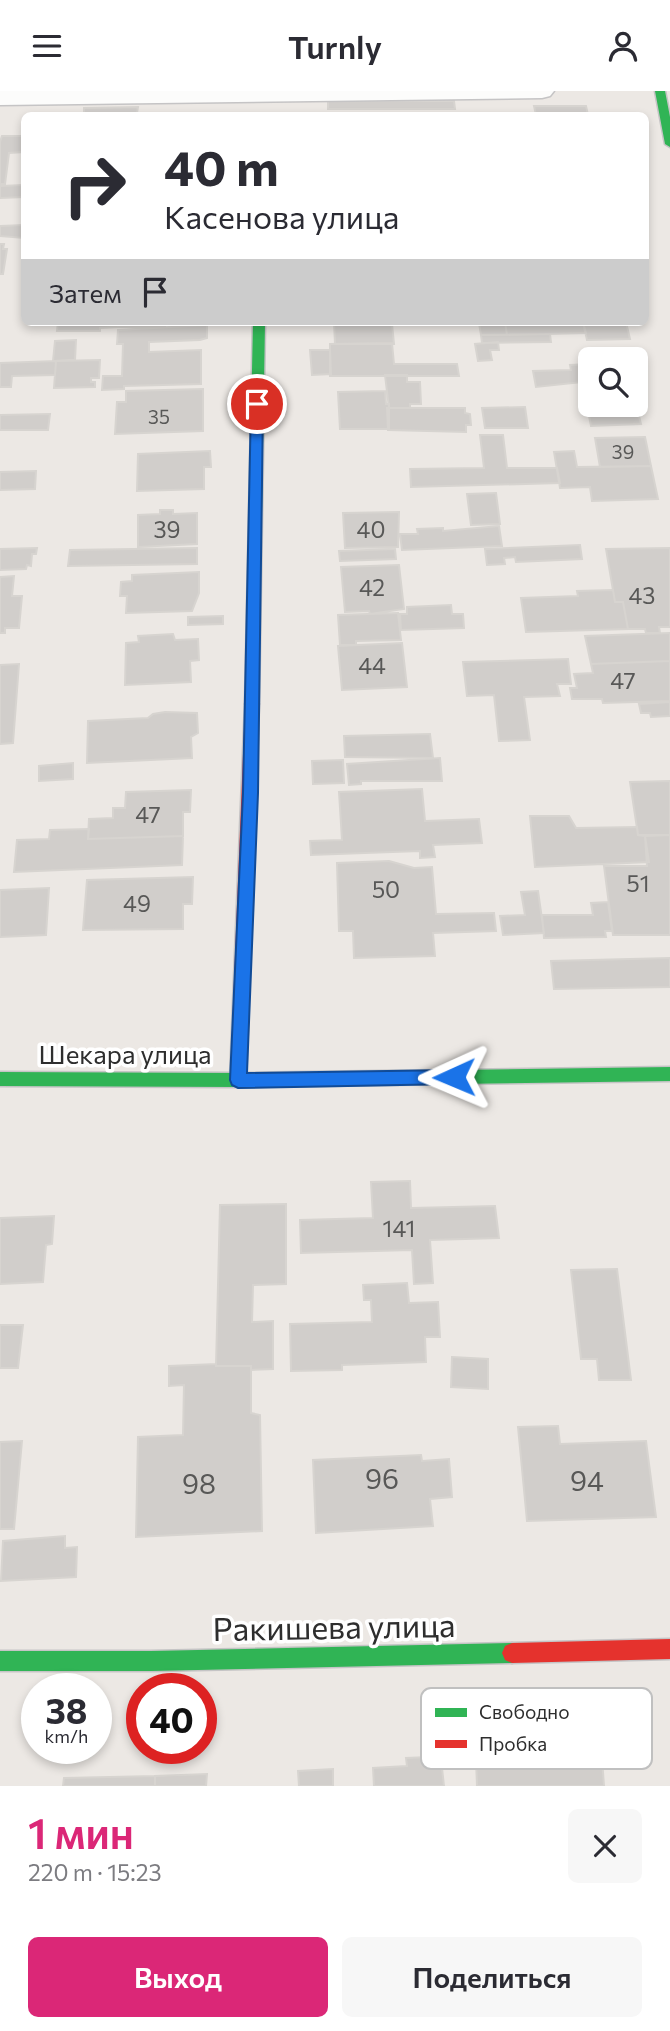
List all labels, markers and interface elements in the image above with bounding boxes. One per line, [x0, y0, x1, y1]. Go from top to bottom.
text: Turnly [288, 26, 382, 66]
icon: menu [28, 27, 66, 65]
icon: person [604, 27, 642, 65]
text: 40 m [164, 136, 279, 196]
icon: right [49, 140, 140, 231]
text: Касенова улица [164, 196, 399, 236]
icon: arrive [136, 273, 174, 311]
text: Затем [49, 277, 122, 308]
map controls [578, 347, 648, 417]
button: search [578, 347, 648, 417]
pin [227, 374, 287, 434]
icon: arrive [238, 385, 276, 423]
house number: 35 [148, 405, 170, 428]
house number: 39 [612, 440, 634, 463]
house number: 39 [153, 515, 181, 543]
house number: 40 [357, 515, 385, 543]
house number: 42 [359, 573, 385, 601]
house number: 43 [629, 581, 655, 609]
house number: 44 [358, 651, 386, 679]
house number: 47 [610, 666, 636, 694]
house number: 47 [135, 800, 161, 828]
house number: 51 [626, 869, 650, 897]
house number: 50 [372, 875, 400, 903]
house number: 49 [123, 889, 151, 917]
street label: Шекара улица [38, 1038, 212, 1069]
position arrow [417, 1040, 491, 1114]
house number: 141 [383, 1214, 415, 1242]
house number: 96 [365, 1461, 399, 1495]
house number: 94 [570, 1463, 604, 1497]
house number: 98 [182, 1466, 216, 1500]
street label: Ракишева улица [212, 1604, 456, 1648]
speed limit sign: 40 [126, 1673, 217, 1764]
text: 38 [45, 1688, 88, 1731]
legend [421, 1688, 652, 1769]
text: Свободно [479, 1700, 569, 1723]
text: km/h [45, 1725, 88, 1747]
text: Пробка [479, 1732, 547, 1755]
text: 1 мин [28, 1806, 134, 1858]
button: close [568, 1809, 642, 1883]
text: 220 m · 15:23 [28, 1858, 162, 1886]
button: Выход [28, 1937, 328, 2017]
button: Поделиться [342, 1937, 642, 2017]

